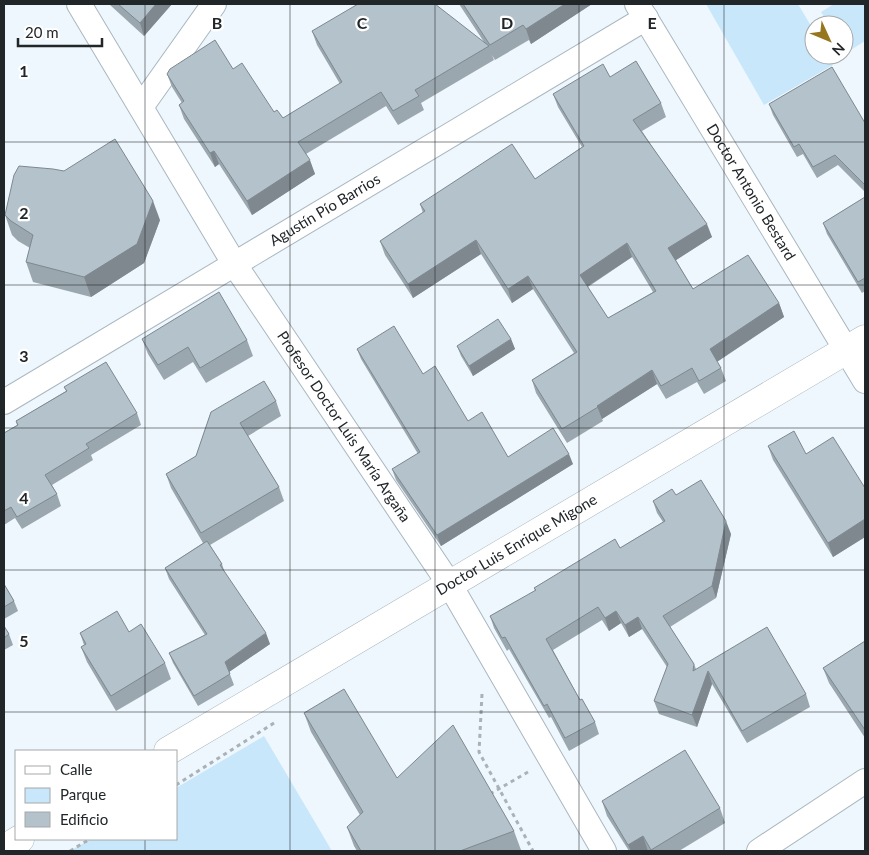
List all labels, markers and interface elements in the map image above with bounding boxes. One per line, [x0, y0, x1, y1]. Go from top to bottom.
text: B [212, 13, 222, 32]
text: C [357, 13, 368, 32]
text: D [501, 13, 513, 32]
text: E [647, 13, 657, 32]
scale bar [18, 15, 101, 47]
north arrow [804, 15, 854, 65]
text: 20 m [25, 23, 59, 41]
text: N [829, 40, 849, 59]
text: 1 [19, 61, 29, 80]
street label: Doctor Antonio Bestard [704, 120, 800, 263]
street label: Agustín Pío Barrios [266, 169, 383, 249]
text: 2 [19, 203, 29, 222]
street label: Profesor Doctor Luis María Argaña [274, 327, 415, 525]
text: 3 [19, 346, 29, 365]
text: 4 [19, 488, 29, 507]
street label: Doctor Luis Enrique Migone [432, 489, 600, 599]
text: 5 [19, 631, 29, 650]
legend [15, 750, 178, 840]
text: Calle [60, 760, 93, 778]
text: Parque [60, 785, 106, 803]
text: Edificio [60, 810, 108, 828]

